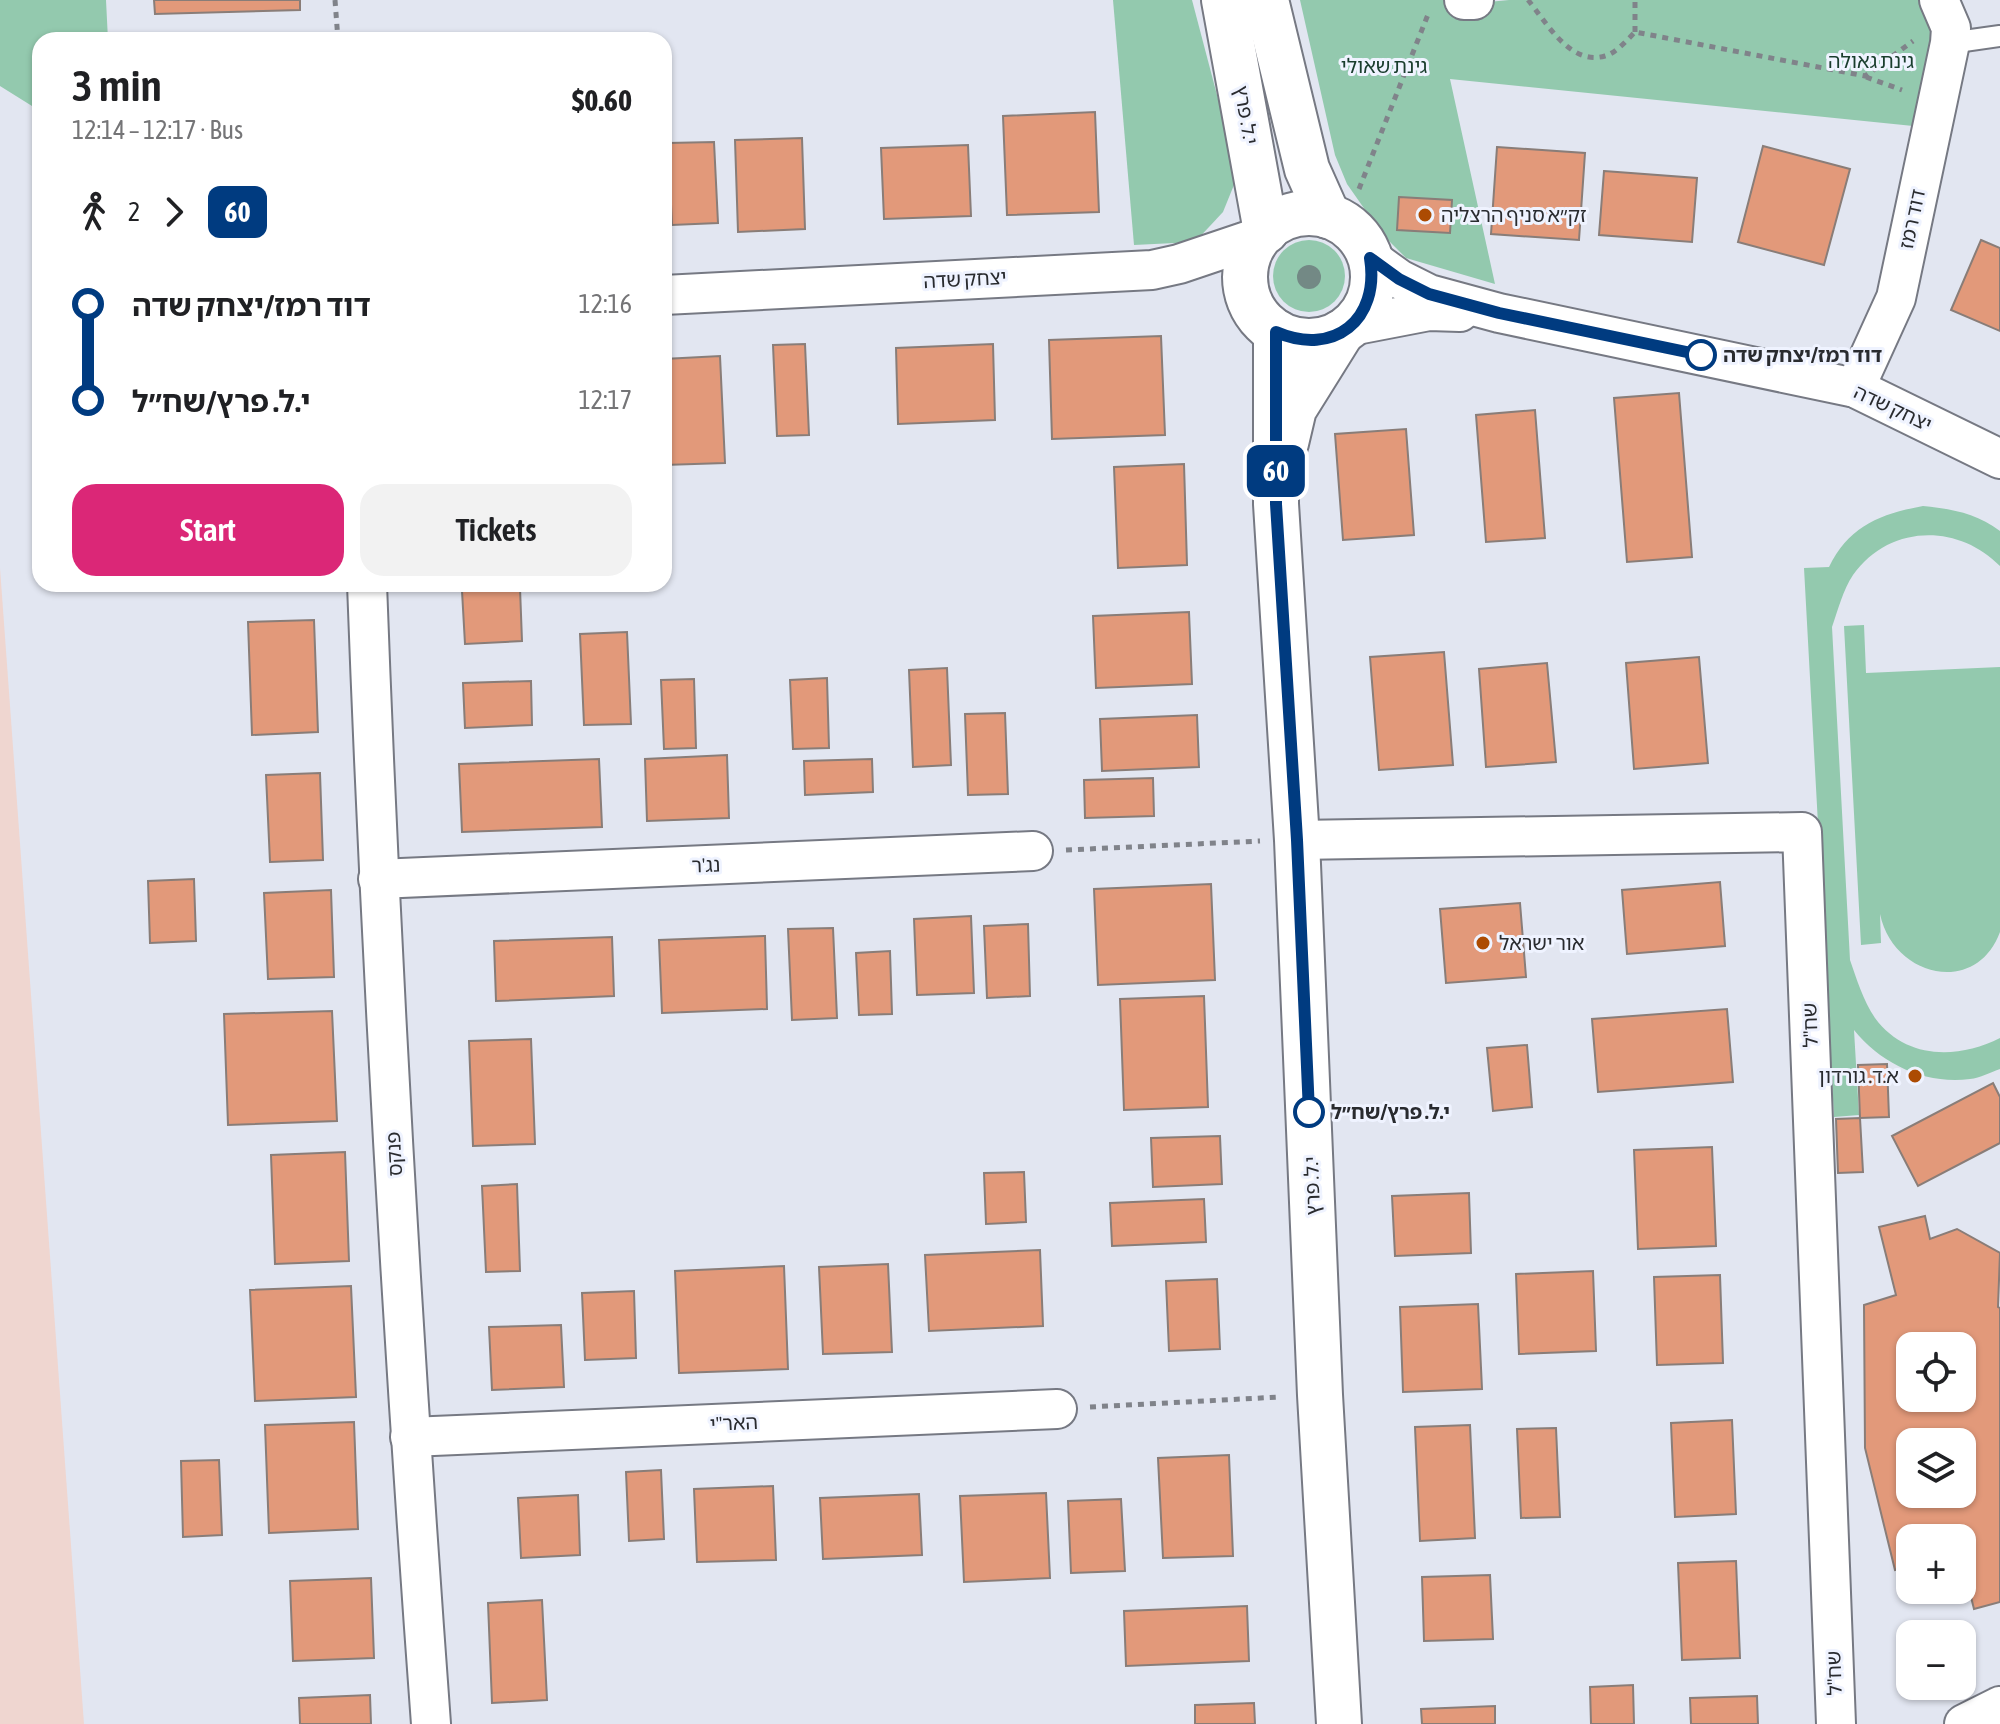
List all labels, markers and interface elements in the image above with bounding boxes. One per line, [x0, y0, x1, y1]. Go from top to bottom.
park label: גינת גאולה [1828, 49, 1914, 72]
park label: גינת שאולי [1341, 54, 1428, 77]
text: 3 min [72, 60, 162, 110]
text: $0.60 [572, 83, 632, 117]
street label: י.ל. פרץ [1230, 84, 1263, 146]
text: 12:14 – 12:17 · Bus [72, 115, 243, 145]
street label: דוד רמז [1894, 187, 1929, 251]
icon: walk [72, 190, 116, 234]
icon: forward [152, 190, 196, 234]
text: 60 [224, 196, 251, 228]
text: 2 [128, 197, 140, 227]
place label: זק״א סניף הרצליה [1441, 203, 1587, 226]
marker: זק״א סניף הרצליה [1416, 206, 1434, 224]
street label: יצחק שדה [923, 265, 1007, 292]
text: דוד רמז/יצחק שדה [132, 288, 371, 322]
text: 12:16 [578, 289, 632, 319]
marker: דוד רמז/יצחק שדה [1686, 340, 1716, 370]
place label: דוד רמז/יצחק שדה [1723, 343, 1882, 366]
street label: יצחק שדה [1851, 380, 1936, 436]
text: י.ל. פרץ/שח״ל [132, 384, 311, 418]
text: 12:17 [578, 385, 632, 415]
line badge: 60 [1240, 445, 1312, 497]
text: 60 [1263, 455, 1289, 487]
button: Start [72, 484, 344, 576]
button: Tickets [360, 484, 632, 576]
street label: נג'ר [691, 853, 721, 876]
place label: אור ישראל [1499, 931, 1584, 954]
marker: אור ישראל [1474, 934, 1492, 952]
street label: שח"ל [1797, 1002, 1822, 1048]
place label: א.ד. גורדון [1818, 1064, 1899, 1087]
marker: א.ד. גורדון [1906, 1067, 1924, 1085]
marker: י.ל. פרץ/שח״ל [1294, 1097, 1324, 1127]
place label: י.ל. פרץ/שח״ל [1331, 1100, 1450, 1123]
street label: פנקס [381, 1131, 406, 1177]
street label: י.ל. פרץ [1299, 1156, 1324, 1216]
map controls [1896, 1332, 1976, 1700]
button: locate [1896, 1332, 1976, 1412]
street label: האר"י [709, 1410, 759, 1435]
button: layers [1896, 1428, 1976, 1508]
button: + [1896, 1524, 1976, 1604]
button: − [1896, 1620, 1976, 1700]
street label: שח"ל [1821, 1650, 1846, 1696]

